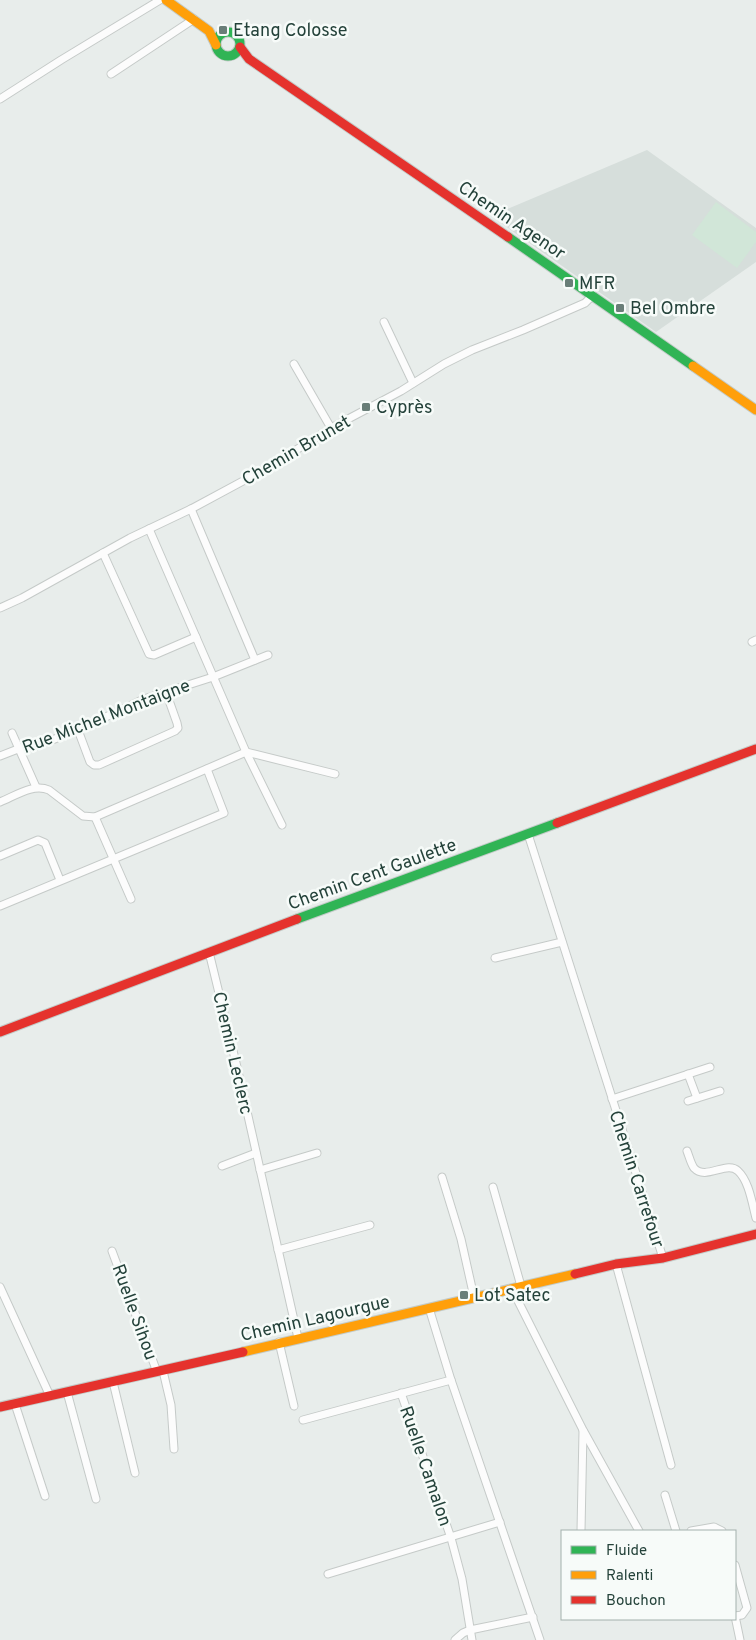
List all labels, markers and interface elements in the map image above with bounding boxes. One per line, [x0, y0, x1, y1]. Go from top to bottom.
place label: Etang Colosse [233, 20, 348, 43]
marker: Etang Colosse [217, 24, 229, 36]
street label: Chemin Agenor [453, 177, 569, 266]
place label: MFR [579, 273, 616, 296]
marker: MFR [563, 277, 575, 289]
place label: Bel Ombre [630, 298, 715, 321]
marker: Bel Ombre [614, 302, 626, 314]
place label: Cyprès [376, 397, 432, 420]
marker: Cyprès [360, 401, 372, 413]
street label: Chemin Brunet [238, 411, 355, 492]
street label: Rue Michel Montaigne [19, 675, 194, 760]
street label: Chemin Cent Gaulette [285, 834, 460, 917]
street label: Chemin Leclerc [206, 990, 257, 1117]
street label: Chemin Carrefour [603, 1108, 669, 1251]
street label: Ruelle Sihou [106, 1261, 162, 1364]
place label: Lot Satec [474, 1285, 551, 1308]
marker: Lot Satec [458, 1289, 470, 1301]
street label: Chemin Lagourgue [238, 1291, 392, 1348]
street label: Ruelle Camalon [393, 1403, 456, 1530]
legend [561, 1530, 736, 1620]
text: Fluide [606, 1542, 647, 1561]
text: Ralenti [606, 1567, 653, 1586]
text: Bouchon [606, 1592, 666, 1611]

